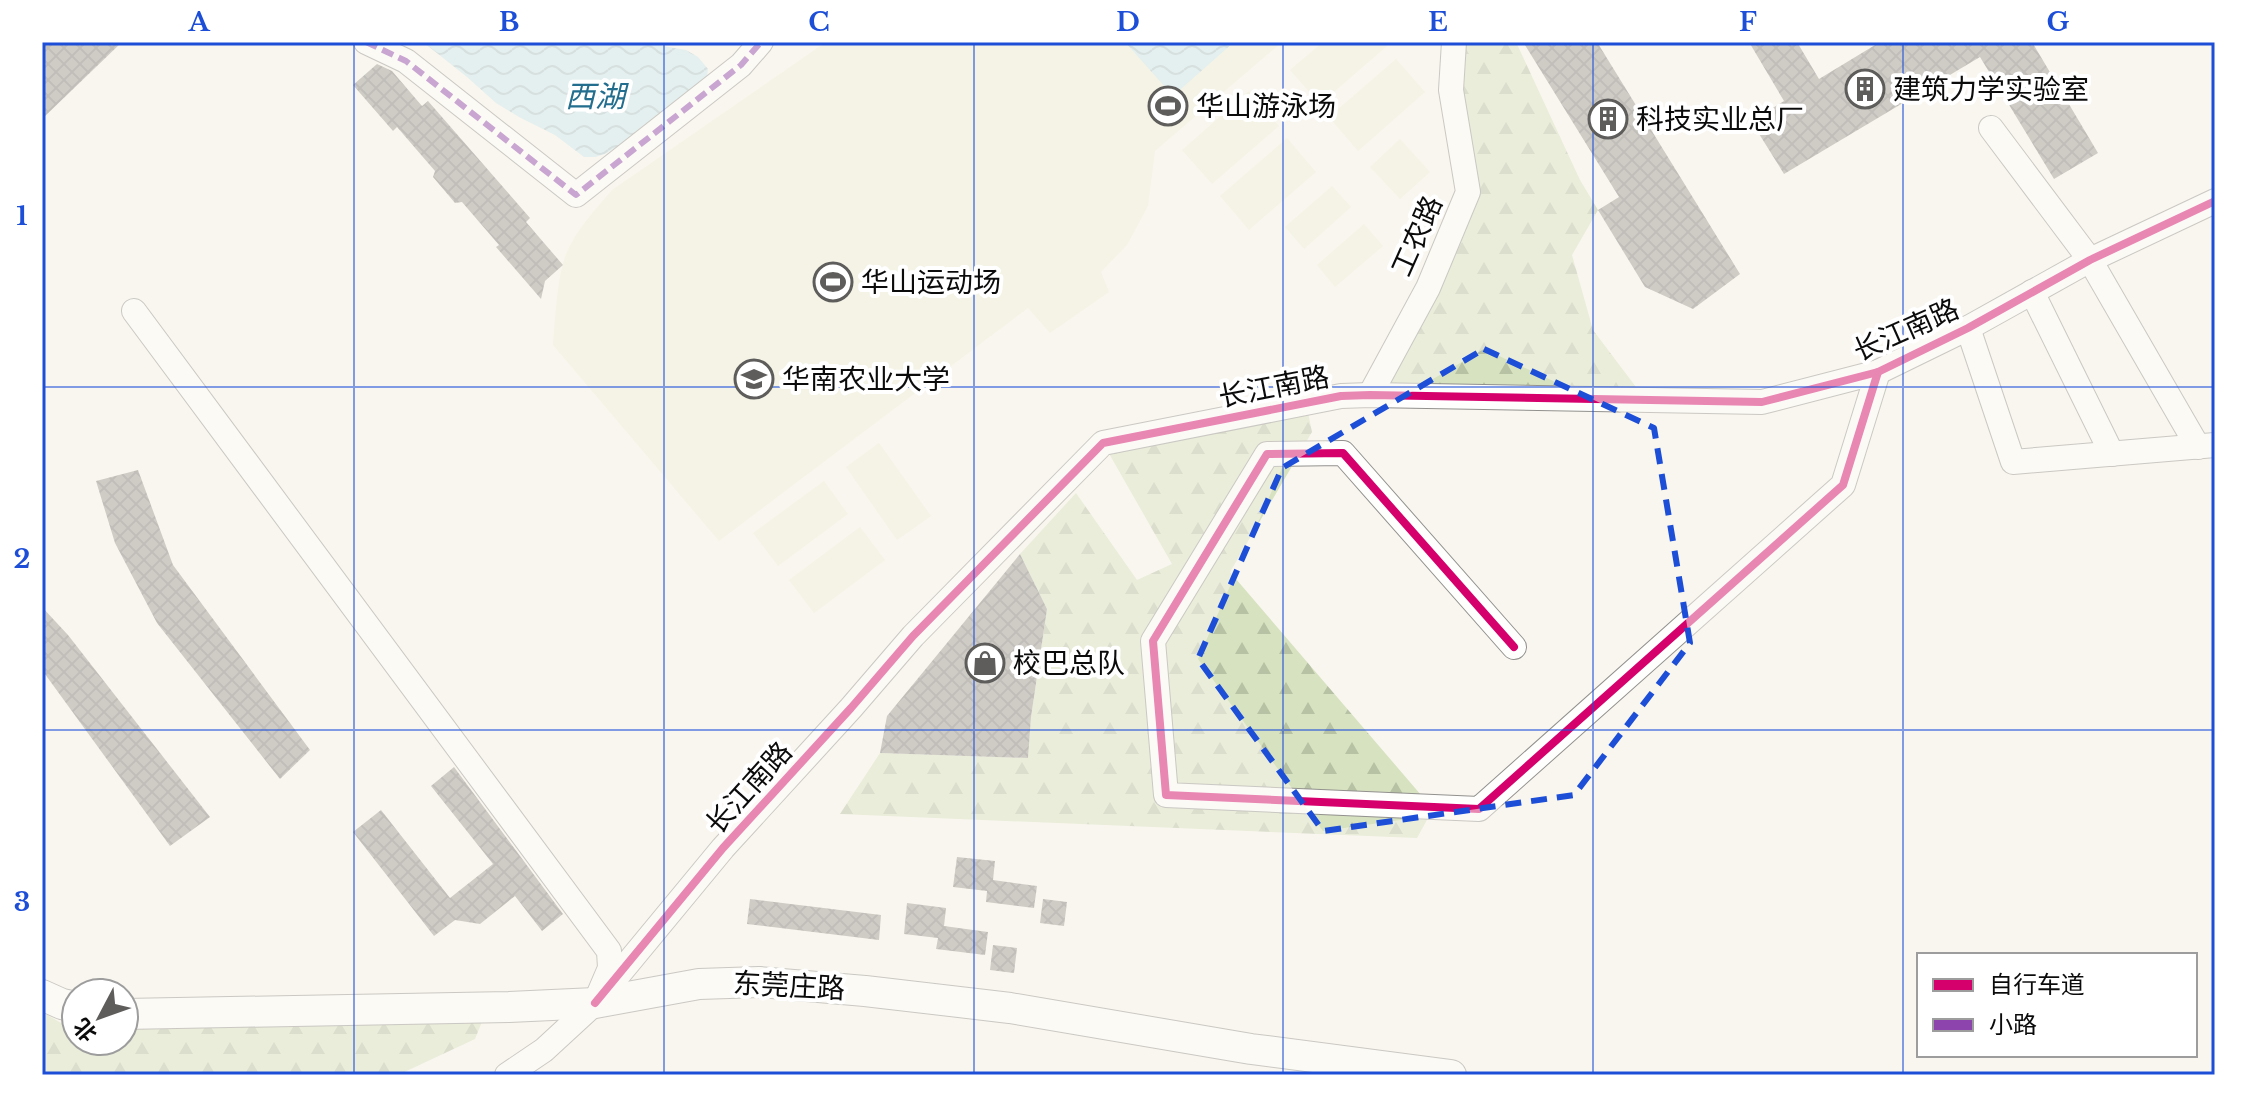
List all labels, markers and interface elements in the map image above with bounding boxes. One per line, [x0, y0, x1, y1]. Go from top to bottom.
text: A [187, 6, 210, 38]
text: B [499, 6, 519, 38]
text: C [808, 6, 830, 38]
text: D [1116, 6, 1140, 38]
text: E [1428, 6, 1448, 38]
text: F [1739, 6, 1757, 38]
text: G [2047, 6, 2070, 38]
building icon: 建筑力学实验室 [1844, 68, 1886, 110]
place label: 建筑力学实验室 [1893, 72, 2089, 107]
water label: 西湖 [565, 78, 629, 115]
sports icon: 华山游泳场 [1147, 85, 1189, 127]
place label: 华山游泳场 [1196, 89, 1336, 124]
building icon: 科技实业总厂 [1587, 98, 1629, 140]
place label: 科技实业总厂 [1636, 102, 1804, 137]
street label: 工农路 [1384, 191, 1450, 281]
text: 1 [16, 200, 28, 232]
sports icon: 华山运动场 [812, 261, 854, 303]
place label: 华山运动场 [861, 265, 1001, 300]
street label: 长江南路 [1848, 291, 1964, 369]
school or university icon: 华南农业大学 [733, 358, 775, 400]
street label: 长江南路 [1216, 359, 1332, 415]
place label: 华南农业大学 [782, 362, 950, 397]
text: 2 [14, 543, 30, 575]
shop icon: 校巴总队 [964, 642, 1006, 684]
place label: 校巴总队 [1013, 646, 1125, 681]
street label: 长江南路 [699, 735, 799, 841]
text: 3 [14, 886, 30, 918]
legend [1917, 953, 2197, 1057]
street label: 东莞庄路 [732, 966, 846, 1006]
text: 自行车道 [1989, 970, 2085, 999]
north arrow [60, 977, 140, 1057]
text: 小路 [1989, 1010, 2037, 1039]
text: 北 [68, 1013, 103, 1047]

